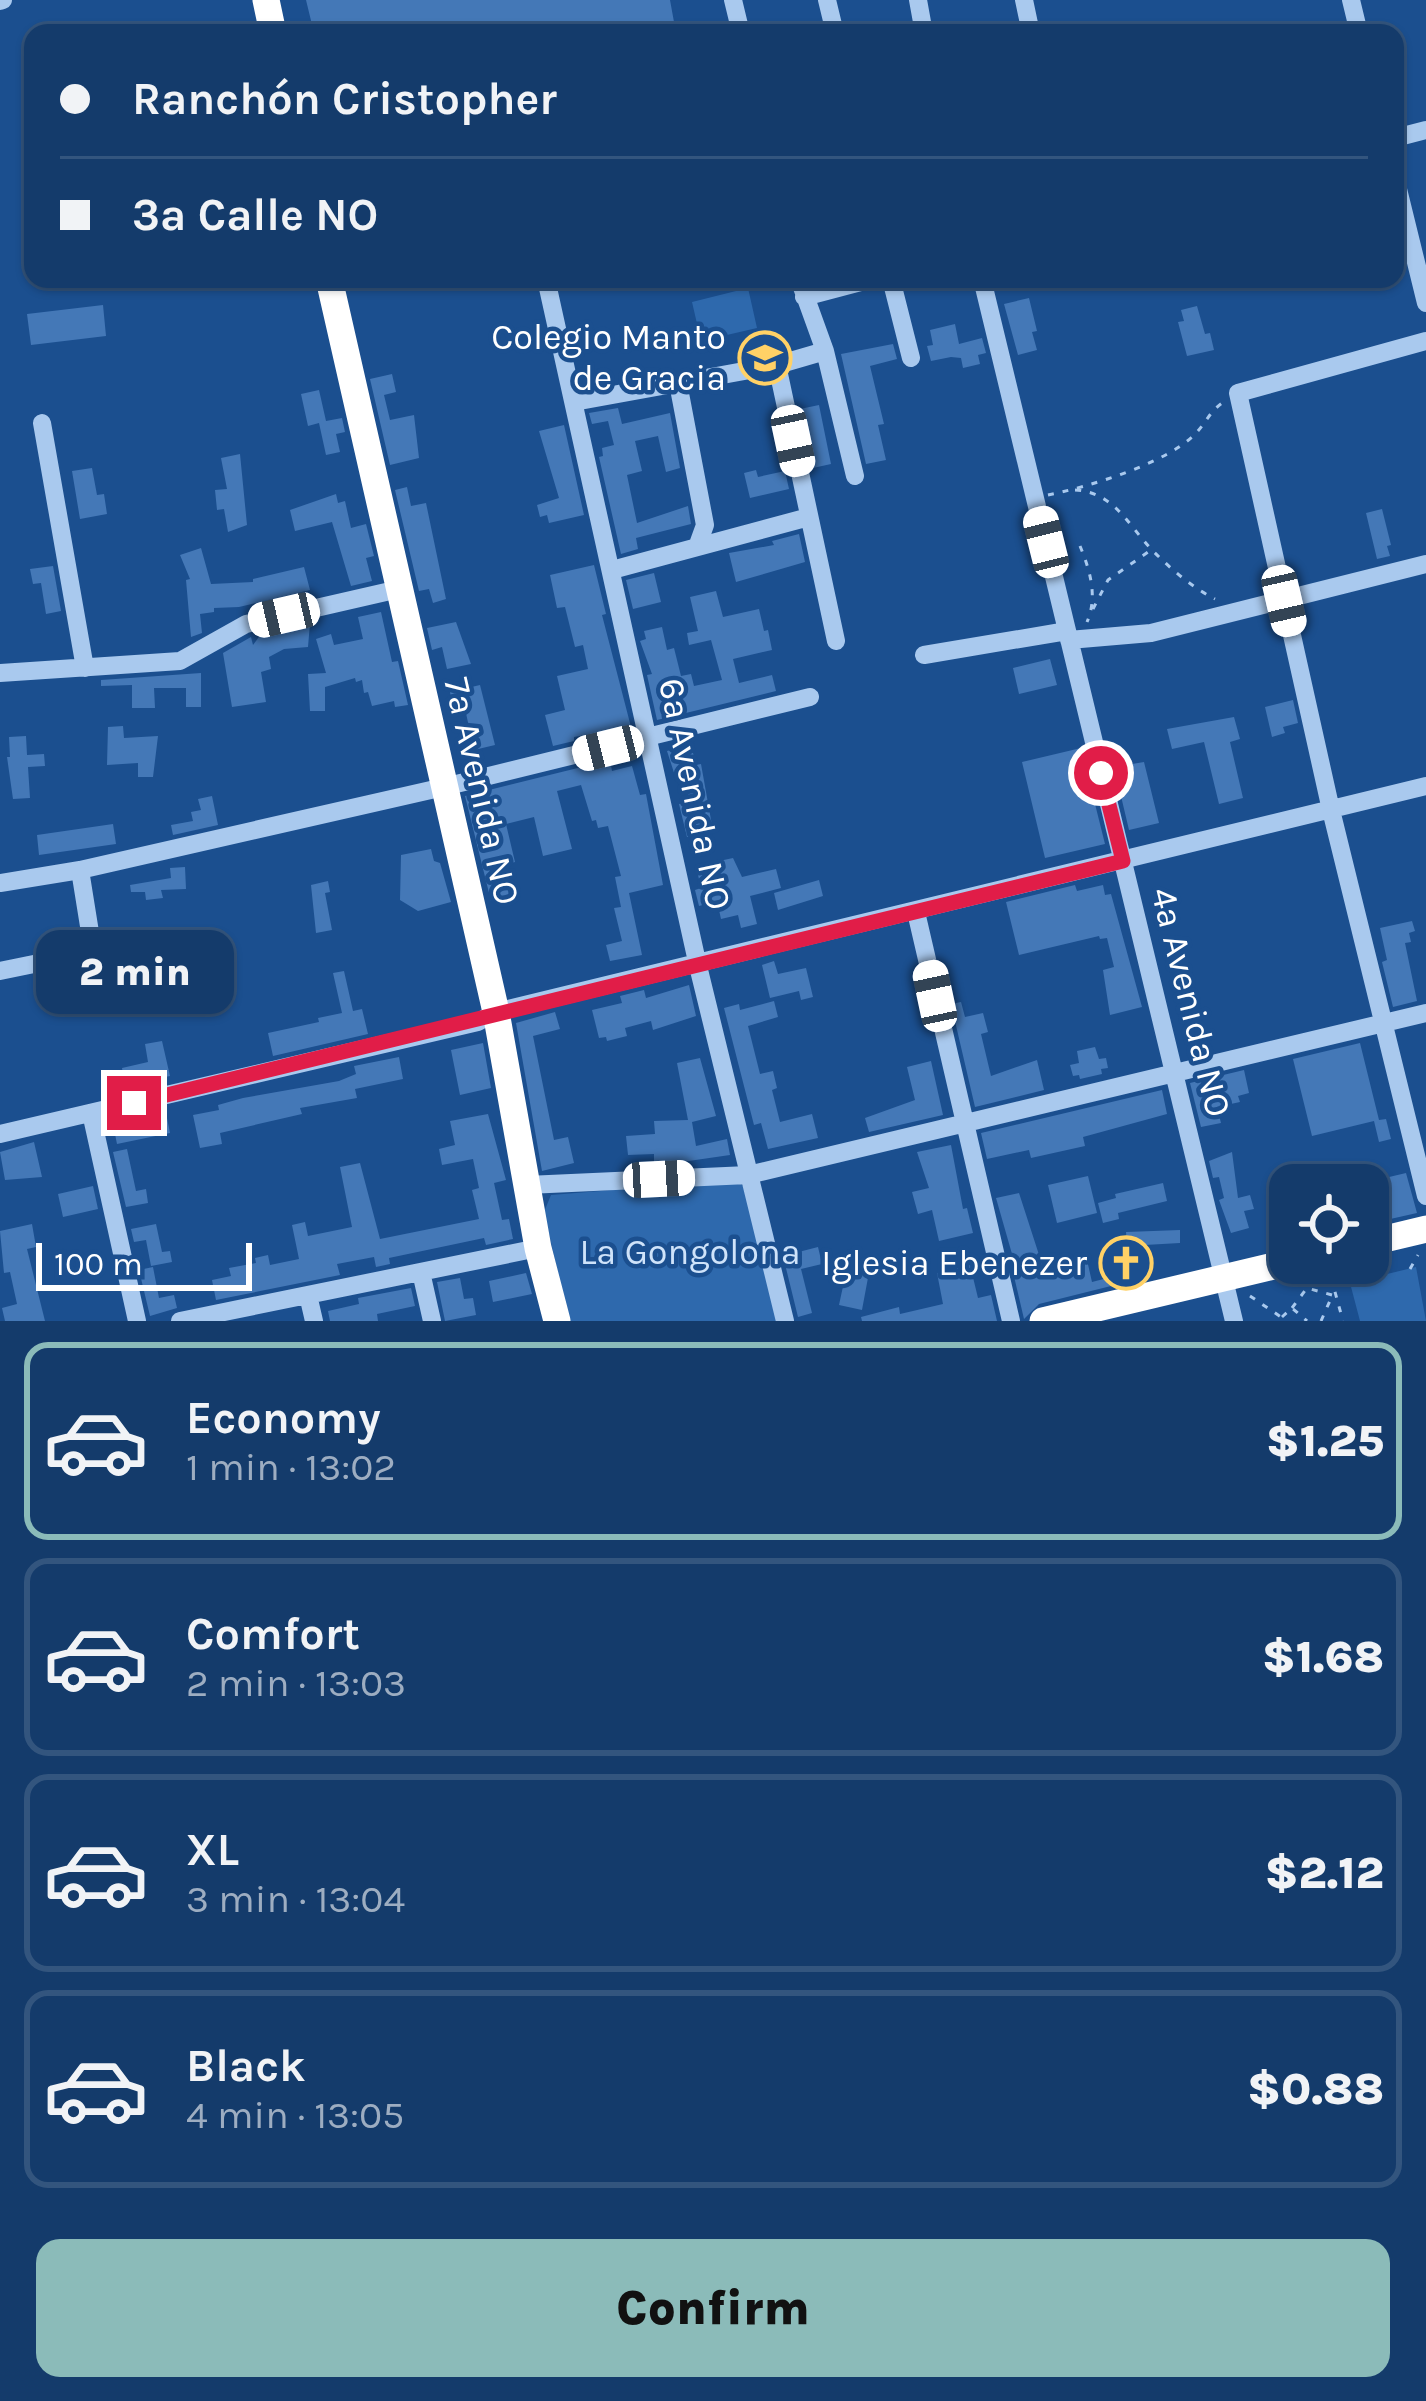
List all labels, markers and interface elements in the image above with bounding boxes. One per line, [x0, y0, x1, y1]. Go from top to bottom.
text: Ranchón Cristopher [132, 73, 557, 125]
text: 3a Calle NO [132, 189, 378, 241]
place label: Colegio Manto de Gracia [491, 316, 726, 399]
school or university icon: Colegio Manto de Gracia [737, 330, 793, 386]
car [768, 402, 818, 480]
car [1020, 503, 1072, 581]
car [1258, 562, 1310, 640]
car [245, 589, 323, 641]
street label: 7a Avenida NO [435, 673, 529, 909]
street label: 6a Avenida NO [650, 674, 740, 914]
car [569, 722, 647, 774]
route start [1074, 746, 1128, 800]
street label: 4a Avenida NO [1142, 883, 1240, 1121]
callout: 2 min [35, 929, 233, 1013]
text: 2 min [79, 949, 191, 995]
car [910, 957, 960, 1035]
route end [107, 1076, 161, 1130]
car [622, 1159, 696, 1199]
map controls [1269, 1164, 1389, 1284]
button: locate [1269, 1164, 1389, 1284]
park label: La Gongolona [579, 1231, 801, 1273]
church icon: Iglesia Ebenezer [1098, 1235, 1154, 1291]
scale bar [36, 1237, 252, 1290]
place label: Iglesia Ebenezer [821, 1242, 1088, 1284]
text: 100 m [54, 1245, 143, 1283]
icon: car [42, 1387, 150, 1495]
text: Economy [186, 1392, 381, 1444]
text: $1.25 [1266, 1415, 1384, 1467]
text: 1 min · 13:02 [186, 1444, 396, 1490]
icon: car [42, 1603, 150, 1711]
text: Comfort [186, 1608, 360, 1660]
text: $1.68 [1262, 1631, 1384, 1683]
text: 2 min · 13:03 [186, 1660, 406, 1706]
icon: car [42, 1819, 150, 1927]
text: XL [186, 1824, 239, 1876]
text: $2.12 [1265, 1847, 1384, 1899]
text: 3 min · 13:04 [186, 1876, 405, 1922]
icon: car [42, 2035, 150, 2143]
text: Black [186, 2040, 306, 2092]
text: $0.88 [1247, 2063, 1384, 2115]
text: 4 min · 13:05 [186, 2092, 404, 2138]
button: Confirm [36, 2239, 1390, 2377]

